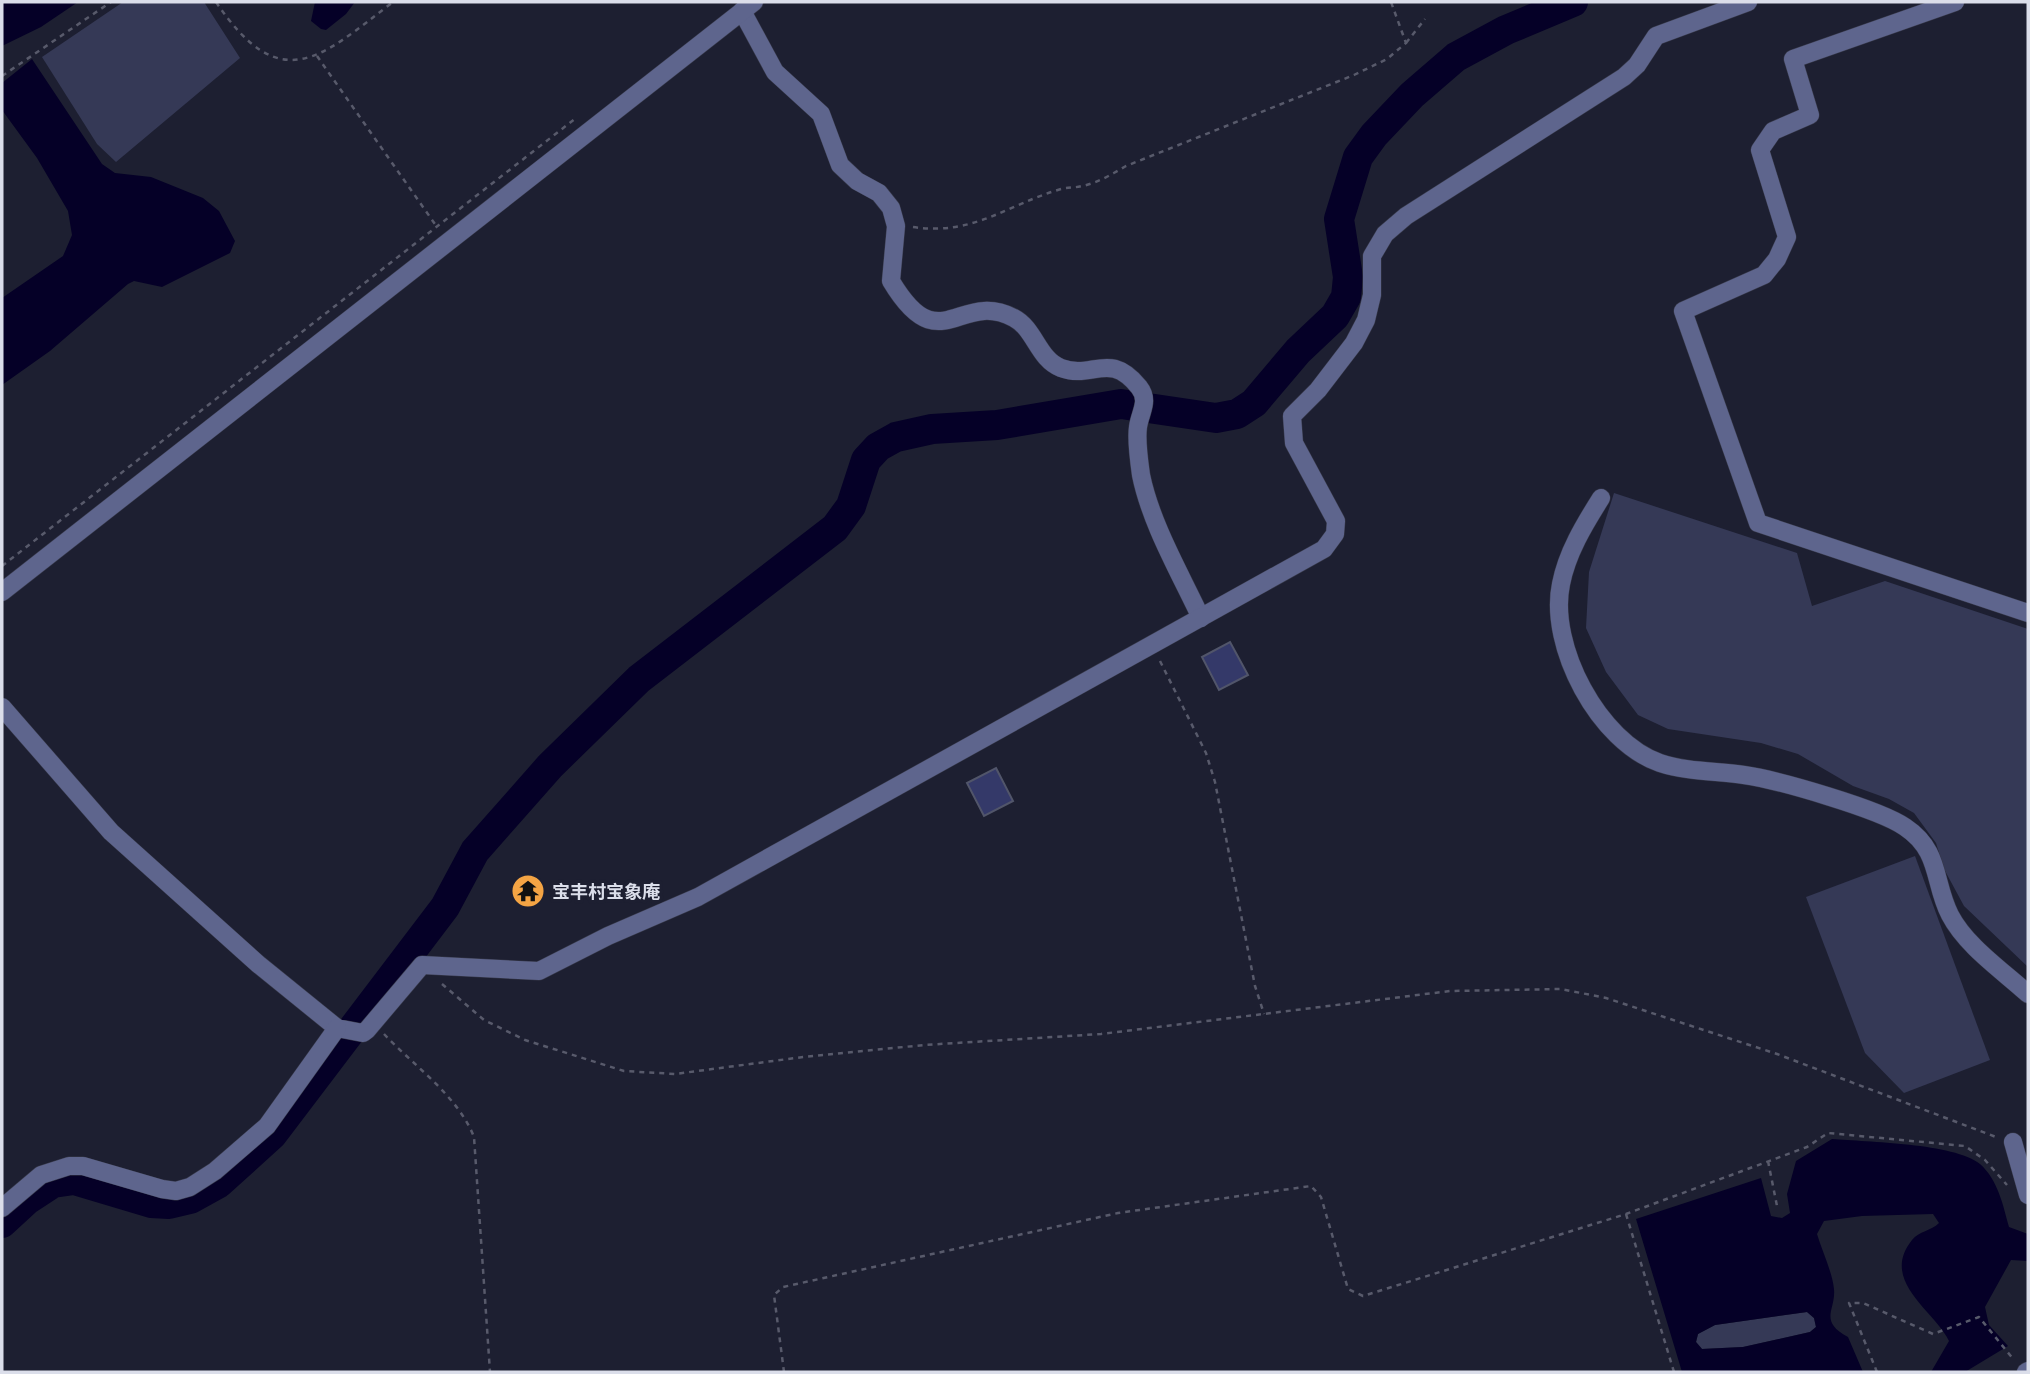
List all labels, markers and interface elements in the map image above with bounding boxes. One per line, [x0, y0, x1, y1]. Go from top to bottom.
temple icon: 宝丰村宝象庵 [509, 872, 547, 910]
place label: 宝丰村宝象庵 [552, 881, 660, 902]

